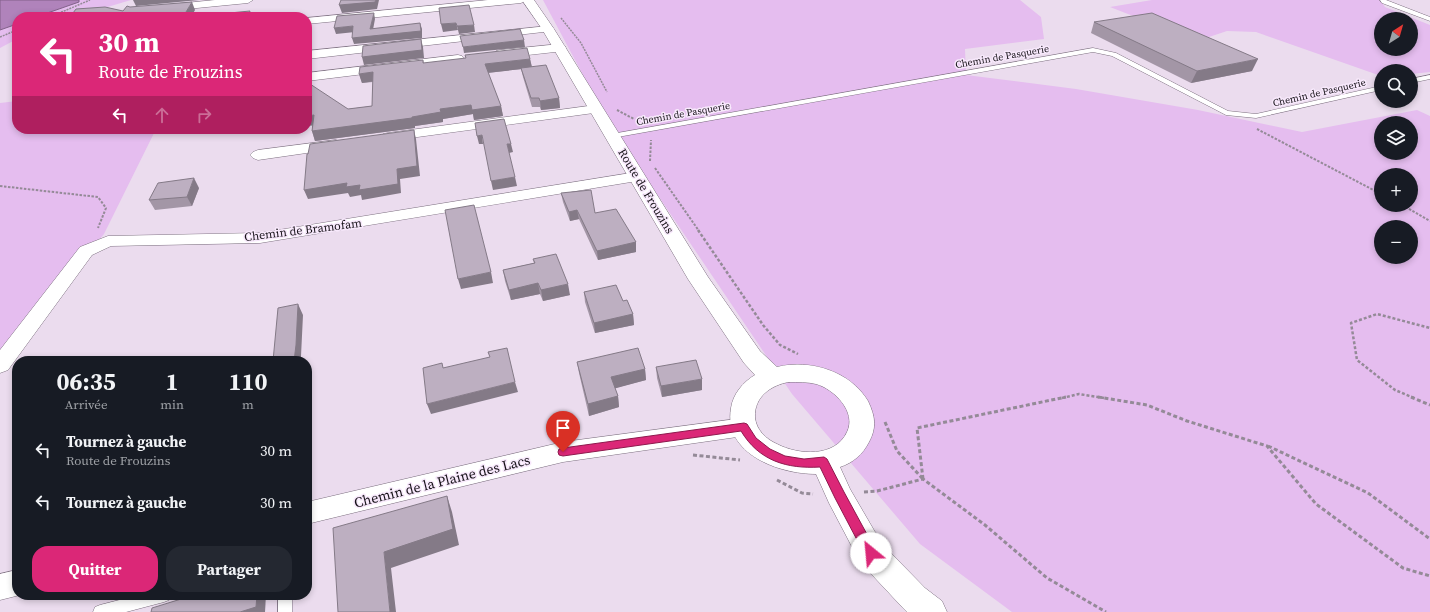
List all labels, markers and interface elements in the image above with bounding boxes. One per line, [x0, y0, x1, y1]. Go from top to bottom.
north arrow [1374, 12, 1418, 56]
map controls [1374, 12, 1418, 264]
text: 30 m [98, 23, 160, 61]
icon: left [32, 28, 84, 80]
street label: Chemin de Pasquerie [954, 42, 1050, 71]
text: Route de Frouzins [98, 59, 243, 84]
button: search [1374, 64, 1418, 108]
street label: Chemin de Pasquerie [1271, 75, 1367, 109]
street label: Chemin de Pasquerie [635, 99, 731, 128]
icon: left [109, 104, 131, 126]
icon: ahead [151, 104, 173, 126]
icon: right [193, 104, 215, 126]
button: layers [1374, 116, 1418, 160]
street label: Route de Frouzins [614, 146, 678, 236]
button: + [1374, 168, 1418, 212]
street label: Chemin de Bramofam [243, 215, 363, 245]
button: − [1374, 220, 1418, 264]
text: 06:35 [57, 365, 116, 398]
text: 1 [166, 365, 179, 398]
text: 110 [228, 365, 267, 398]
text: Arrivée [65, 396, 108, 413]
text: min [160, 396, 184, 413]
text: m [242, 396, 254, 413]
pin [546, 411, 580, 452]
icon: arrive [552, 417, 574, 439]
text: Tournez à gauche [66, 431, 186, 452]
icon: left [32, 439, 54, 461]
text: 30 m [260, 440, 292, 461]
street label: Chemin de la Plaine des Lacs [352, 449, 532, 513]
text: Route de Frouzins [66, 452, 170, 469]
icon: left [32, 491, 54, 513]
text: Tournez à gauche [66, 492, 186, 513]
text: 30 m [260, 492, 292, 513]
position arrow [850, 532, 892, 574]
button: Quitter [32, 546, 158, 592]
button: Partager [166, 546, 292, 592]

